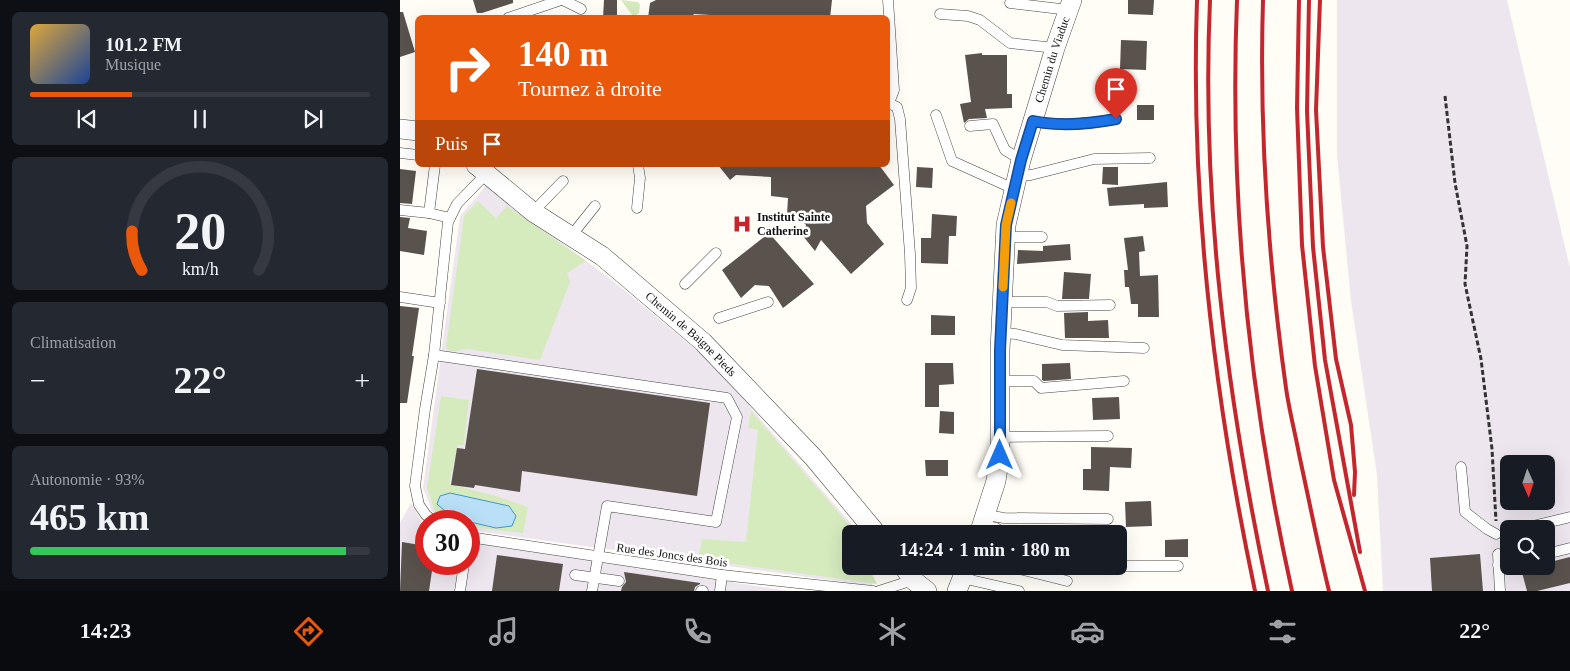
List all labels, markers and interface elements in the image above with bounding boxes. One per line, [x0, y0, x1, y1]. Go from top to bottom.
street label: Chemin du Viaduc [1032, 15, 1073, 104]
text: 101.2 FM [105, 34, 182, 55]
icon: right [435, 35, 500, 100]
text: 140 m [518, 35, 608, 74]
text: Musique [105, 56, 161, 73]
pin [1095, 68, 1137, 119]
icon: arrive [1102, 75, 1130, 103]
text: Tournez à droite [518, 76, 662, 101]
icon: previous [73, 105, 101, 133]
icon: pause [186, 105, 214, 133]
icon: next [299, 105, 327, 133]
icon: arrive [478, 130, 506, 158]
text: Puis [435, 133, 468, 154]
text: 20 [174, 203, 226, 260]
place label: Institut Sainte Catherine [757, 210, 831, 238]
hospital icon: Institut Sainte Catherine [731, 213, 753, 235]
text: km/h [182, 259, 218, 279]
street label: Chemin de Baigne Pieds [642, 289, 739, 379]
text: Climatisation [30, 334, 116, 351]
text: 22° [173, 359, 227, 401]
text: − [30, 365, 46, 396]
text: + [354, 365, 370, 396]
position arrow [973, 428, 1025, 480]
north arrow [1500, 455, 1555, 510]
map controls [1500, 455, 1555, 575]
text: Autonomie · 93% [30, 471, 145, 488]
text: 465 km [30, 496, 149, 538]
speed limit sign: 30 [415, 510, 480, 575]
button: search [1500, 520, 1555, 575]
text: 14:24 · 1 min · 180 m [899, 539, 1070, 560]
street label: Rue des Joncs des Bois [616, 540, 729, 570]
icon: directions [291, 614, 326, 649]
icon: music [486, 614, 521, 649]
icon: phone [680, 614, 715, 649]
icon: climate [875, 614, 910, 649]
icon: car [1070, 614, 1105, 649]
icon: filters [1265, 614, 1300, 649]
text: 14:23 [80, 618, 131, 643]
text: 22° [1459, 618, 1490, 643]

